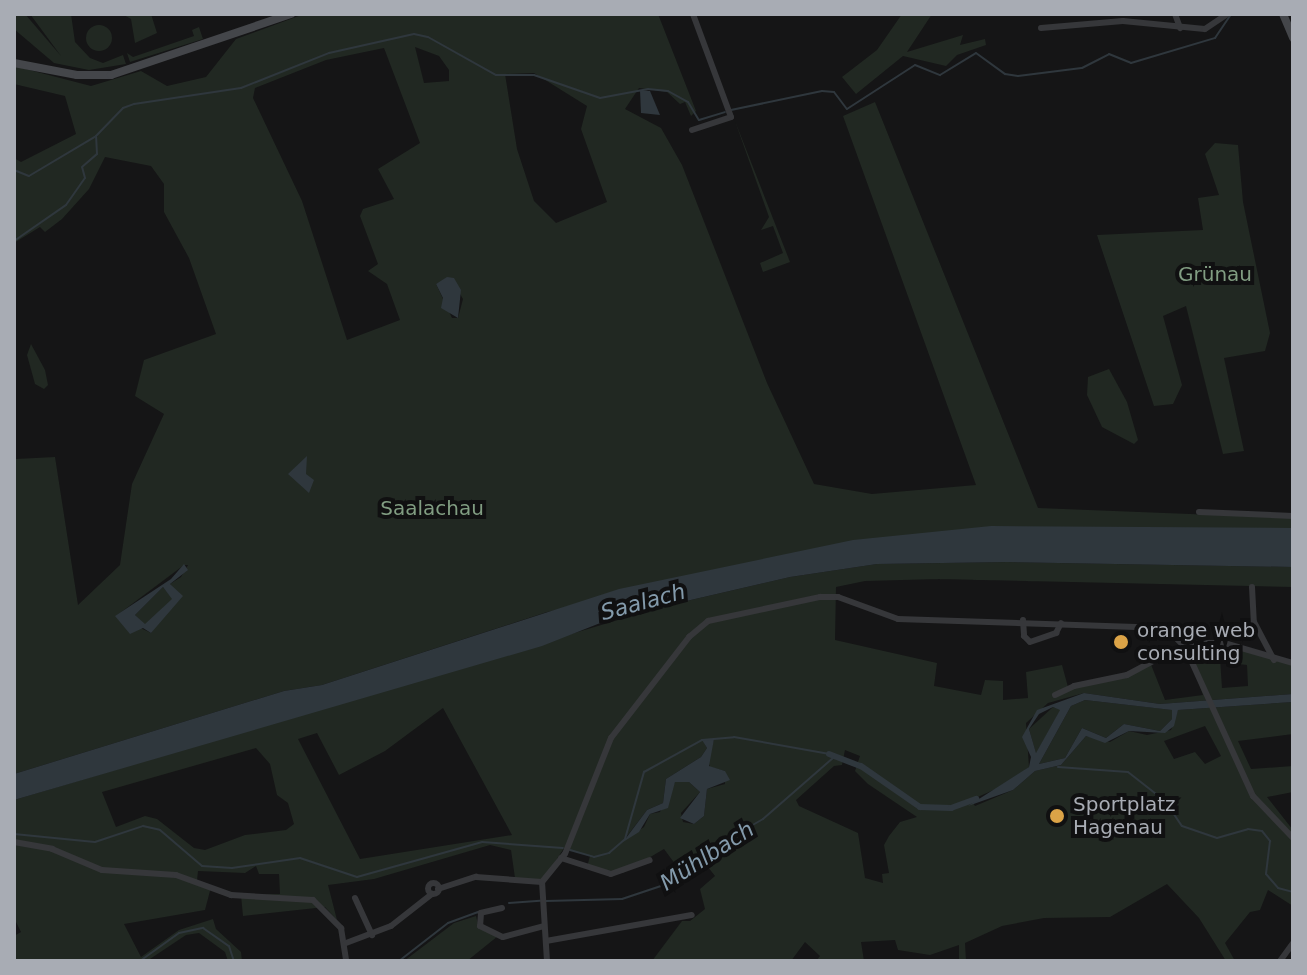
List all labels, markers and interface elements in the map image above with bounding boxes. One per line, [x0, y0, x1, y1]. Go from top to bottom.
park label: Grünau [1178, 262, 1252, 286]
park label: Saalachau [380, 496, 484, 520]
water label: Saalach [598, 578, 688, 626]
place label: orange web consulting [1137, 618, 1255, 665]
marker: orange web consulting [1112, 633, 1130, 651]
place label: Sportplatz Hagenau [1073, 792, 1176, 839]
marker: Sportplatz Hagenau [1048, 807, 1066, 825]
water label: Mühlbach [655, 816, 759, 896]

